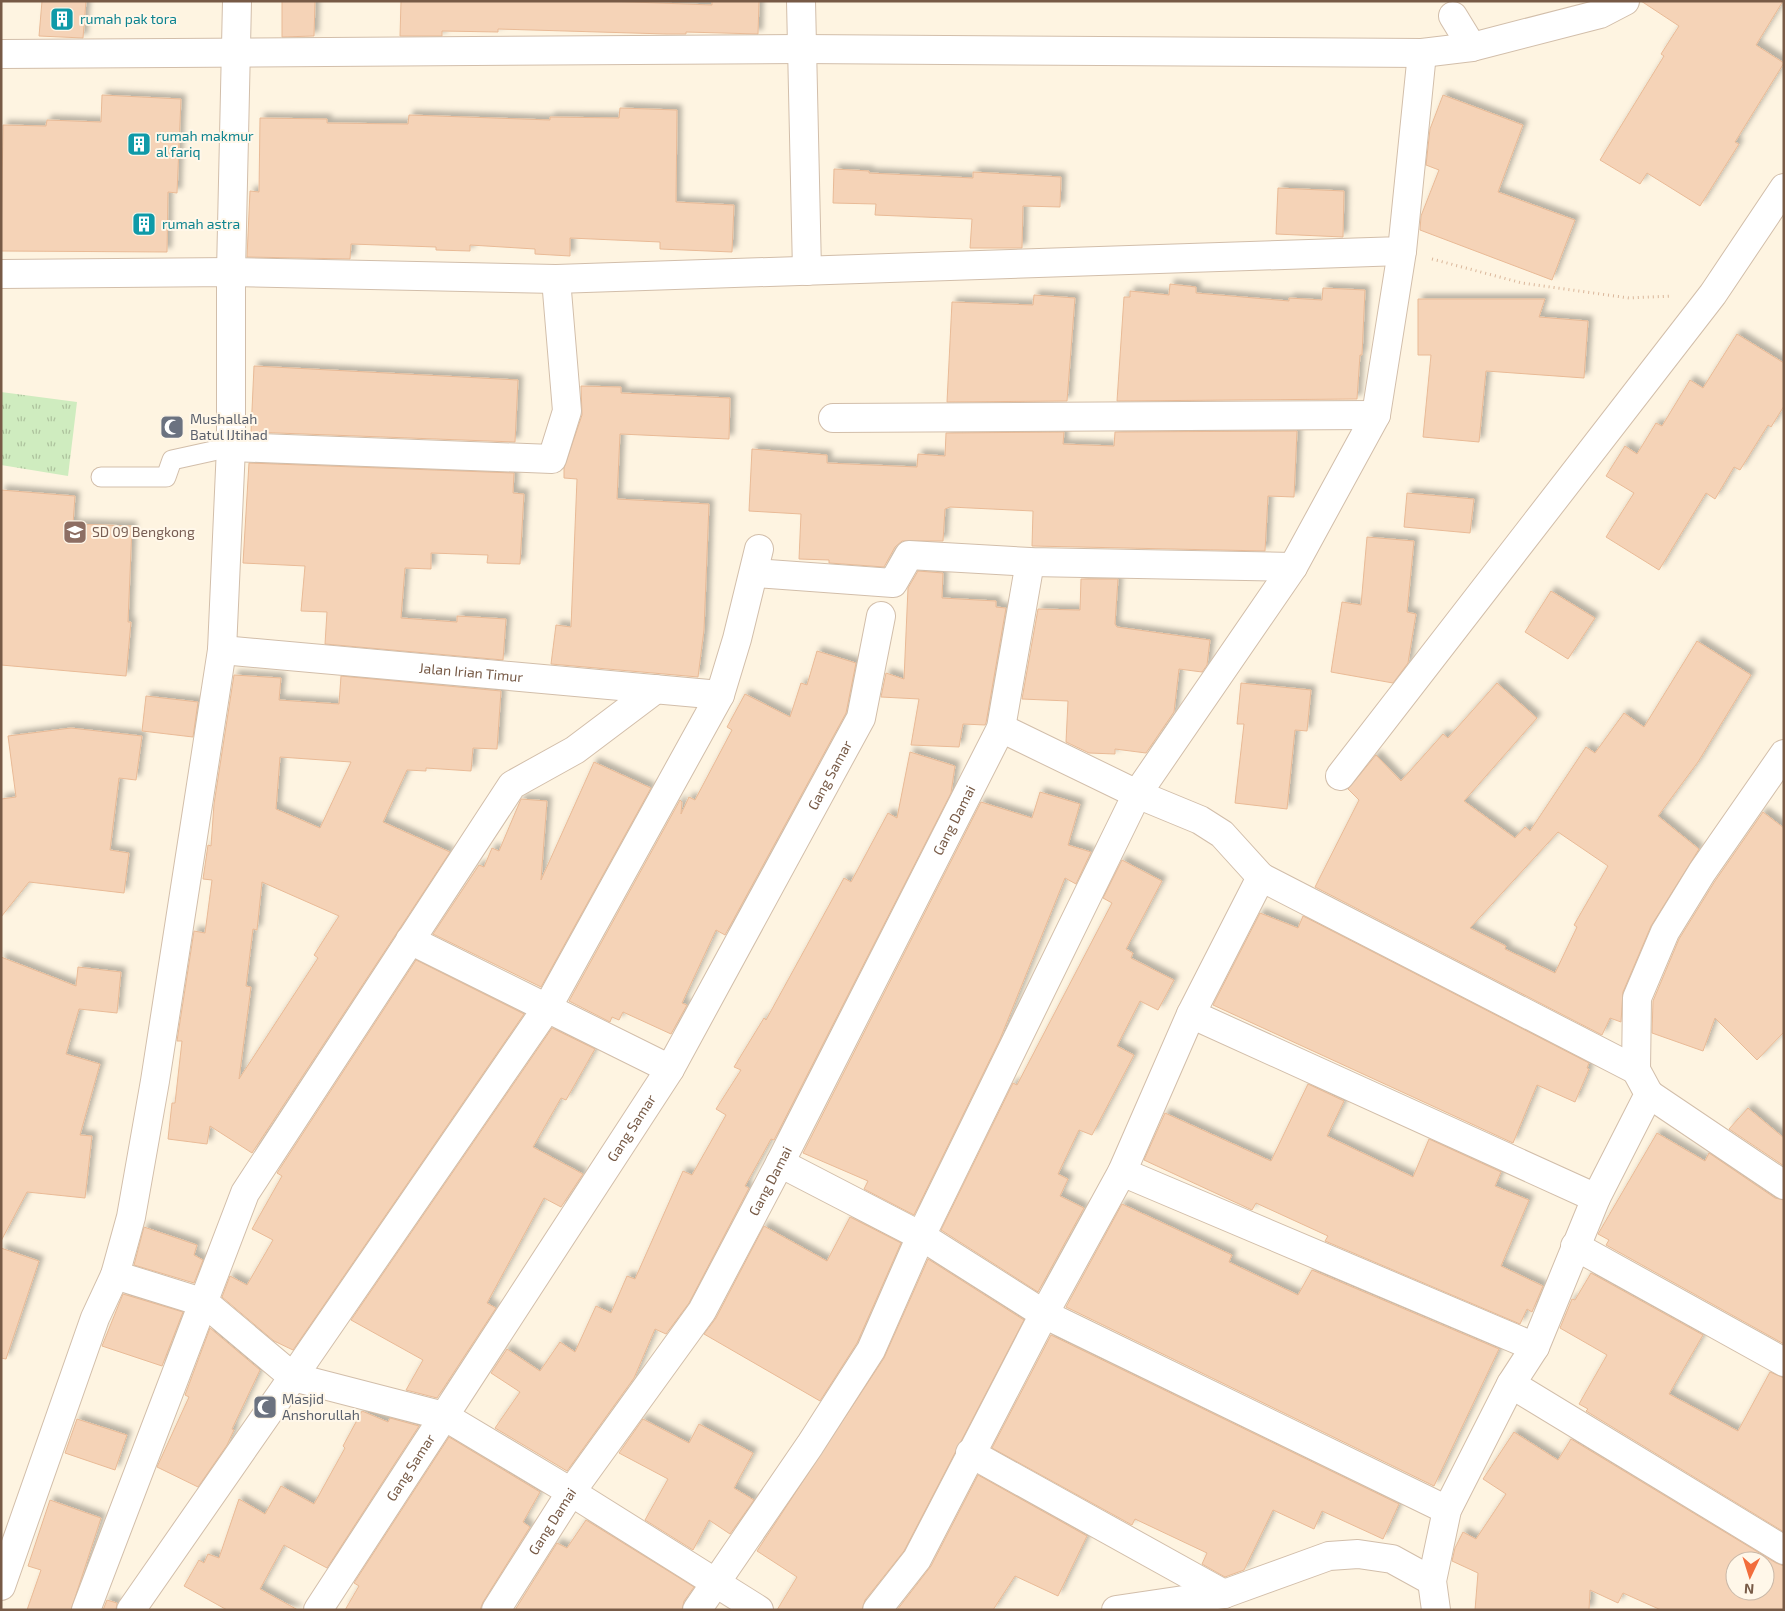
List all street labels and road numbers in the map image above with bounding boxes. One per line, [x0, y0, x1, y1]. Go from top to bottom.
street label: Jalan Irian Timur [418, 659, 524, 685]
street label: Gang Samar [804, 737, 855, 813]
street label: Gang Damai [929, 782, 978, 858]
street label: Gang Samar [603, 1091, 659, 1165]
street label: Gang Damai [745, 1143, 795, 1219]
street label: Gang Samar [382, 1430, 439, 1504]
street label: Gang Damai [524, 1484, 579, 1558]

